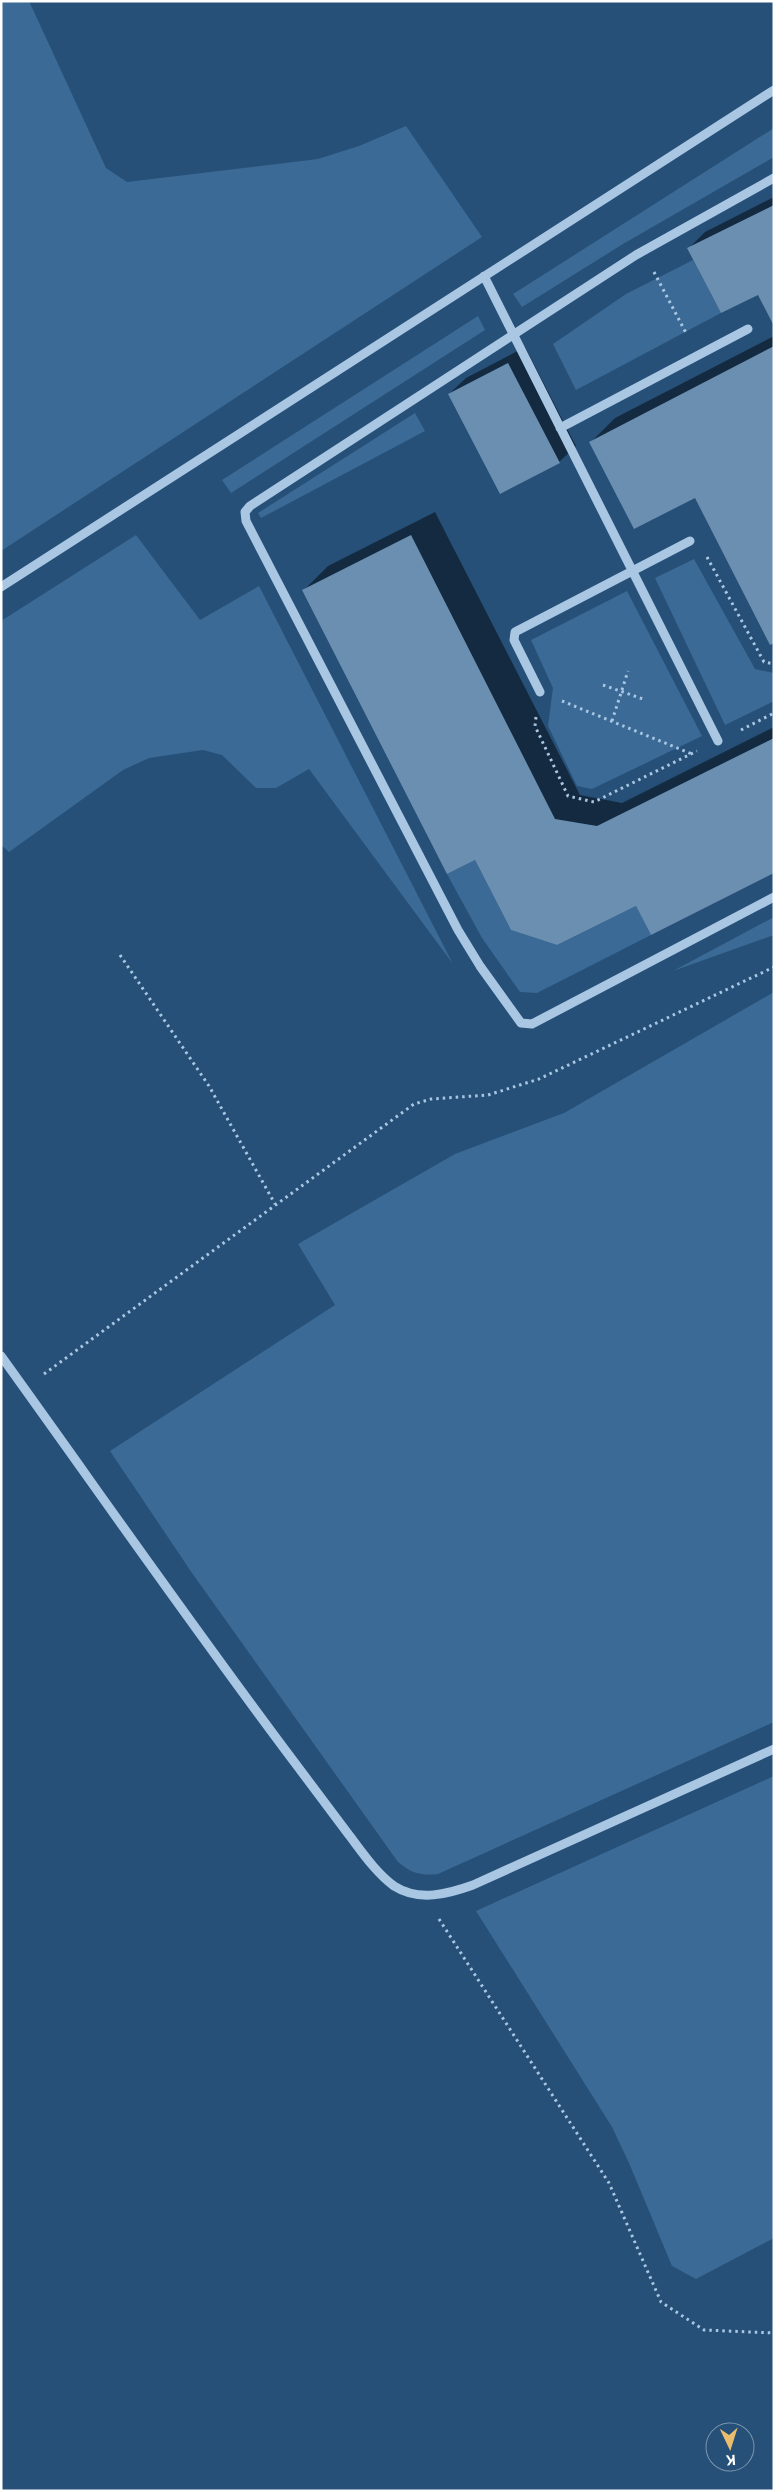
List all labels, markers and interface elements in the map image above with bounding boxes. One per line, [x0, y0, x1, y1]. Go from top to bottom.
north arrow [705, 2422, 755, 2472]
text: K [725, 2452, 736, 2468]

